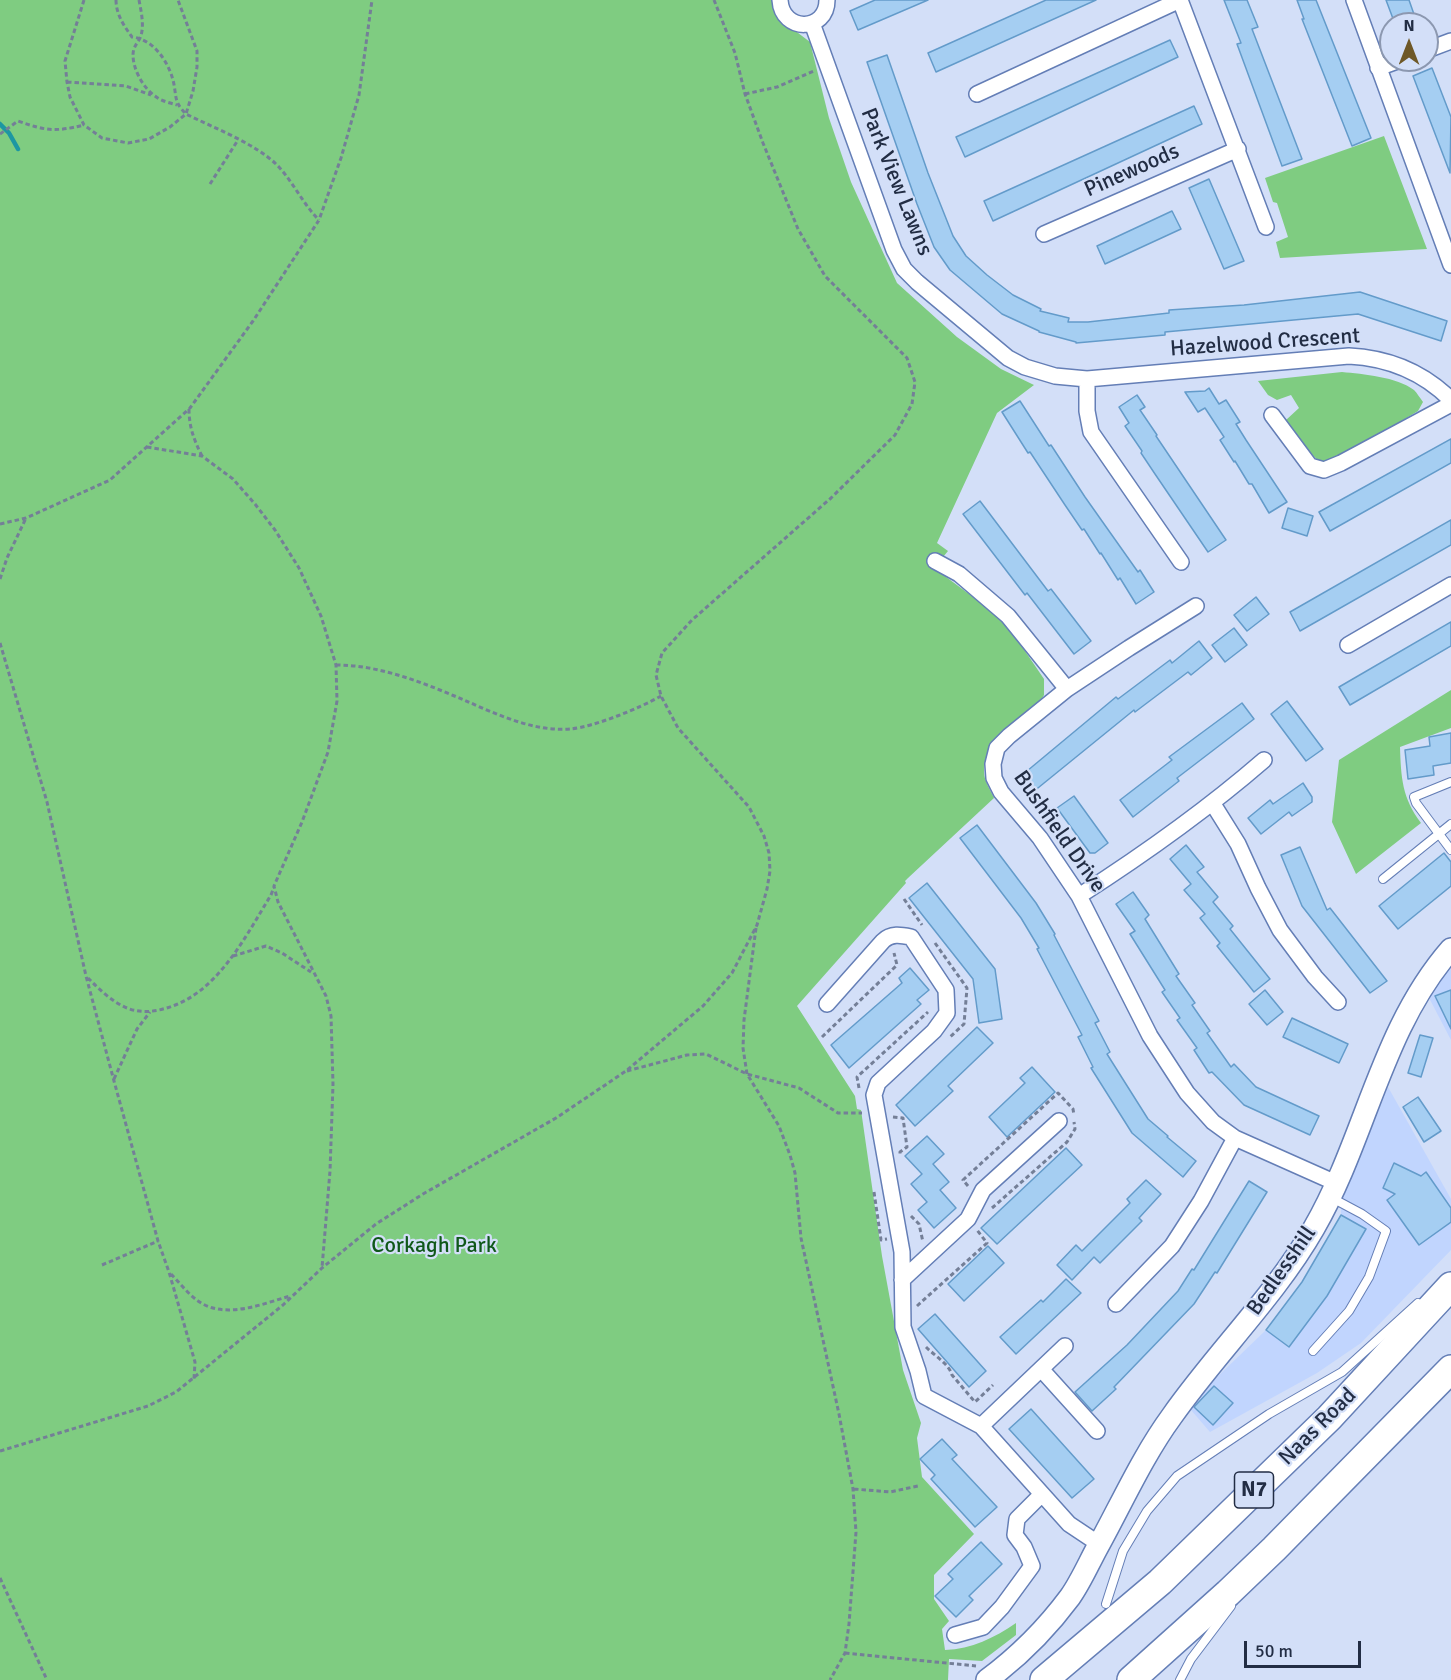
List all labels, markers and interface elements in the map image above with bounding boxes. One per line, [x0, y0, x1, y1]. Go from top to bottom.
north arrow [1379, 12, 1439, 72]
text: N [1403, 16, 1415, 36]
street label: Park View Lawns [854, 104, 938, 260]
street label: Pinewoods [1081, 138, 1183, 204]
street label: Hazelwood Crescent [1169, 323, 1361, 363]
street label: Bushfield Drive [1007, 766, 1111, 898]
street label: Bedlesshill [1242, 1221, 1322, 1321]
park label: Corkagh Park [371, 1233, 497, 1259]
street label: Naas Road [1274, 1383, 1362, 1471]
road number: N7 [1234, 1472, 1274, 1508]
scale bar [1247, 1629, 1364, 1667]
text: 50 m [1255, 1640, 1293, 1662]

